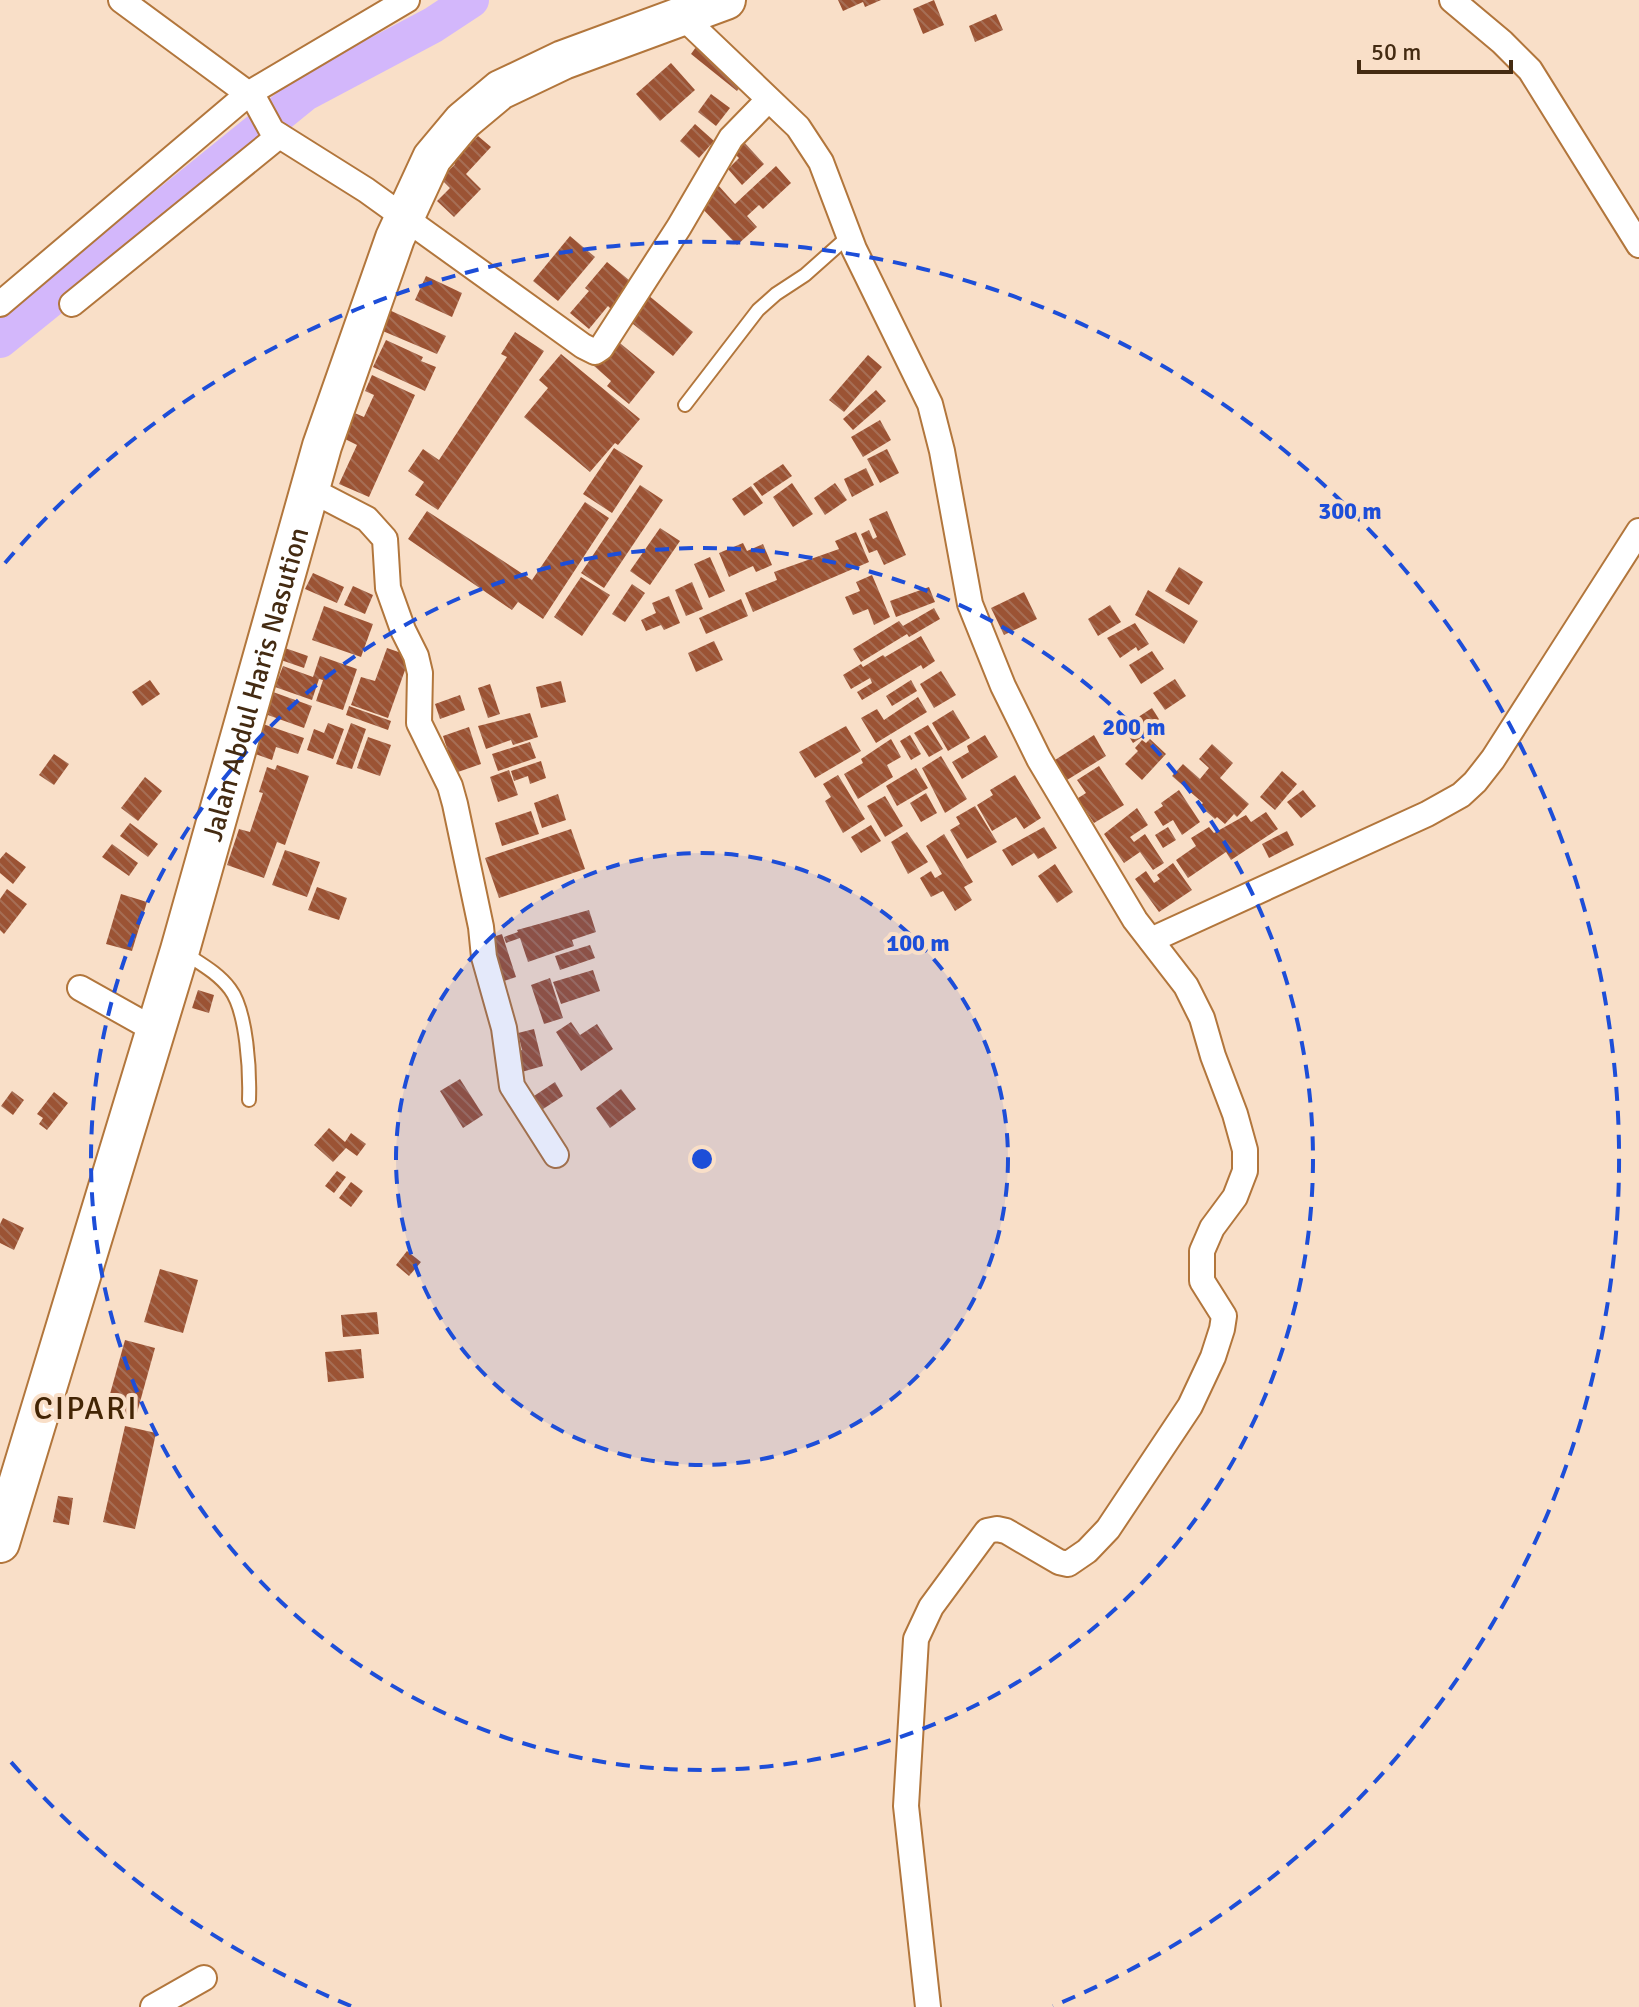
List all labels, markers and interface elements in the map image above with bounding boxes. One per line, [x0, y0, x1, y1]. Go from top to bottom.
scale bar [1359, 24, 1511, 74]
text: 50 m [1371, 37, 1421, 67]
text: 300 m [1318, 496, 1382, 526]
street label: Jalan Abdul Haris Nasution [196, 524, 316, 845]
text: 200 m [1102, 712, 1166, 742]
text: 100 m [886, 928, 950, 958]
centre of rings [688, 1145, 716, 1173]
district label: CIPARI [33, 1389, 139, 1428]

